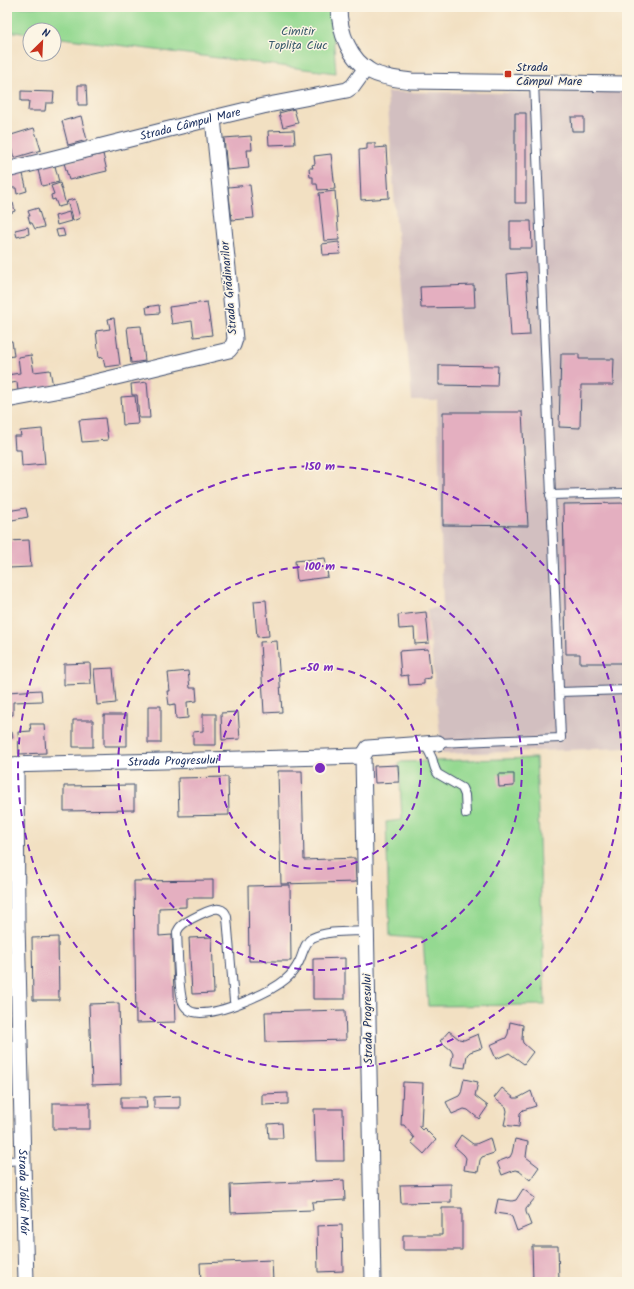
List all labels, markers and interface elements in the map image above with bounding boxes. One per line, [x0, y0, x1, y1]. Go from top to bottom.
north arrow [22, 22, 62, 62]
park label: Cimitir Toplița Ciuc [268, 22, 328, 55]
text: N [39, 24, 53, 43]
place label: Strada Câmpul Mare [516, 58, 583, 91]
marker: Strada Câmpul Mare [503, 69, 513, 79]
street label: Strada Câmpul Mare [138, 102, 243, 146]
street label: Strada Grădinarilor [215, 239, 243, 336]
text: 150 m [305, 457, 335, 476]
text: 100 m [305, 557, 335, 576]
text: 50 m [306, 658, 334, 677]
street label: Strada Progresului [127, 750, 220, 771]
centre of rings [313, 761, 327, 775]
street label: Strada Progresului [358, 972, 378, 1064]
street label: Strada Jókai Mór [13, 1149, 34, 1236]

